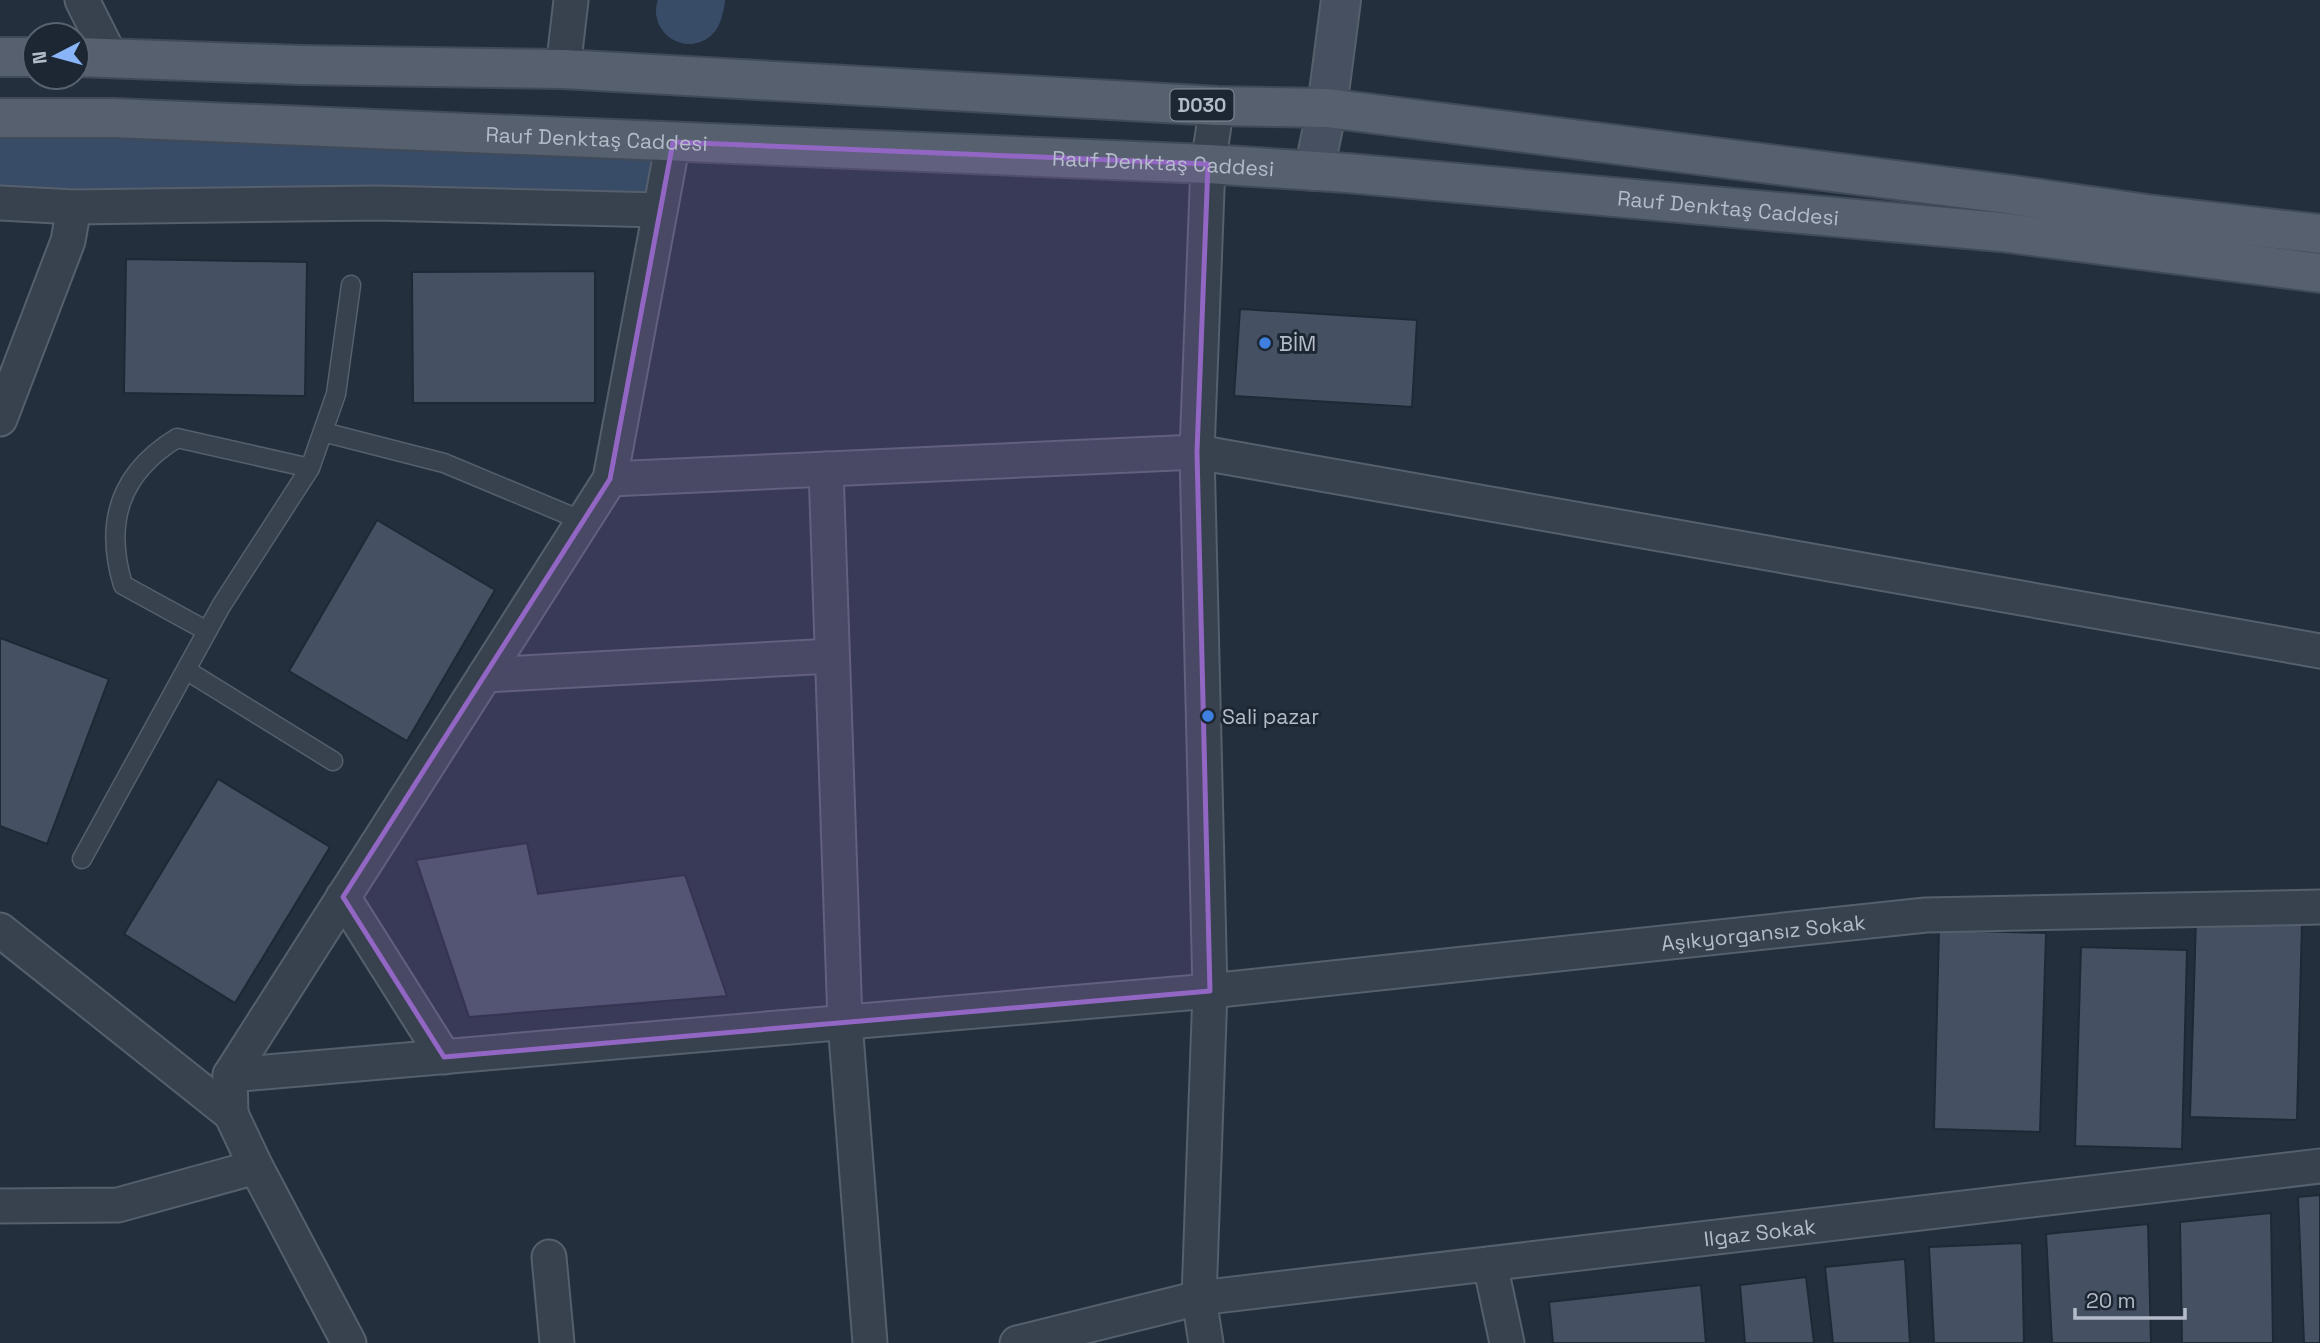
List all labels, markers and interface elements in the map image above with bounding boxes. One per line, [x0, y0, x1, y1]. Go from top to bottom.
north arrow [21, 21, 91, 91]
text: N [26, 50, 53, 65]
road number: D030 [1170, 90, 1234, 120]
street label: Rauf Denktaş Caddesi [485, 120, 708, 156]
street label: Rauf Denktaş Caddesi [1051, 144, 1275, 182]
street label: Rauf Denktaş Caddesi [1616, 184, 1840, 231]
place label: BİM [1279, 330, 1316, 357]
marker: BİM [1257, 335, 1273, 351]
place label: Sali pazar [1222, 703, 1319, 730]
marker: Sali pazar [1200, 708, 1216, 724]
street label: Aşıkyorgansız Sokak [1660, 908, 1867, 957]
street label: Ilgaz Sokak [1702, 1212, 1817, 1252]
scale bar [2075, 1276, 2185, 1320]
text: 20 m [2086, 1287, 2136, 1314]

